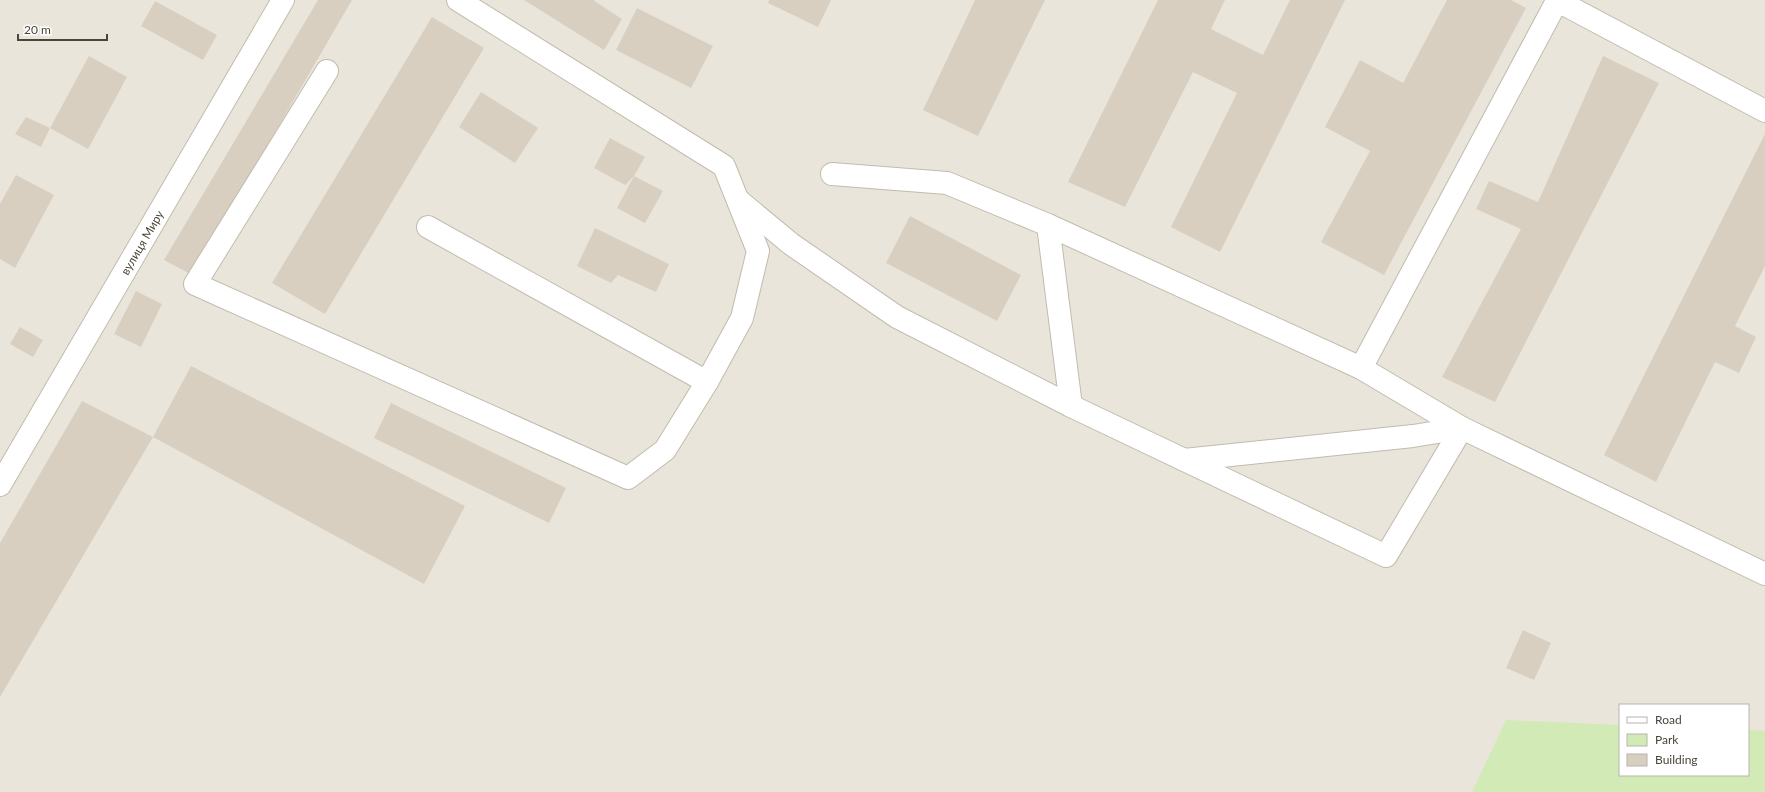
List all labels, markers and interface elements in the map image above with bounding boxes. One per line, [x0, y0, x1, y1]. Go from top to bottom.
scale bar [18, 16, 107, 42]
text: 20 m [24, 22, 51, 37]
street label: вулиця Миру [117, 207, 167, 277]
legend [1619, 704, 1749, 776]
text: Road [1655, 712, 1682, 727]
text: Park [1655, 732, 1679, 747]
text: Building [1655, 752, 1698, 767]

